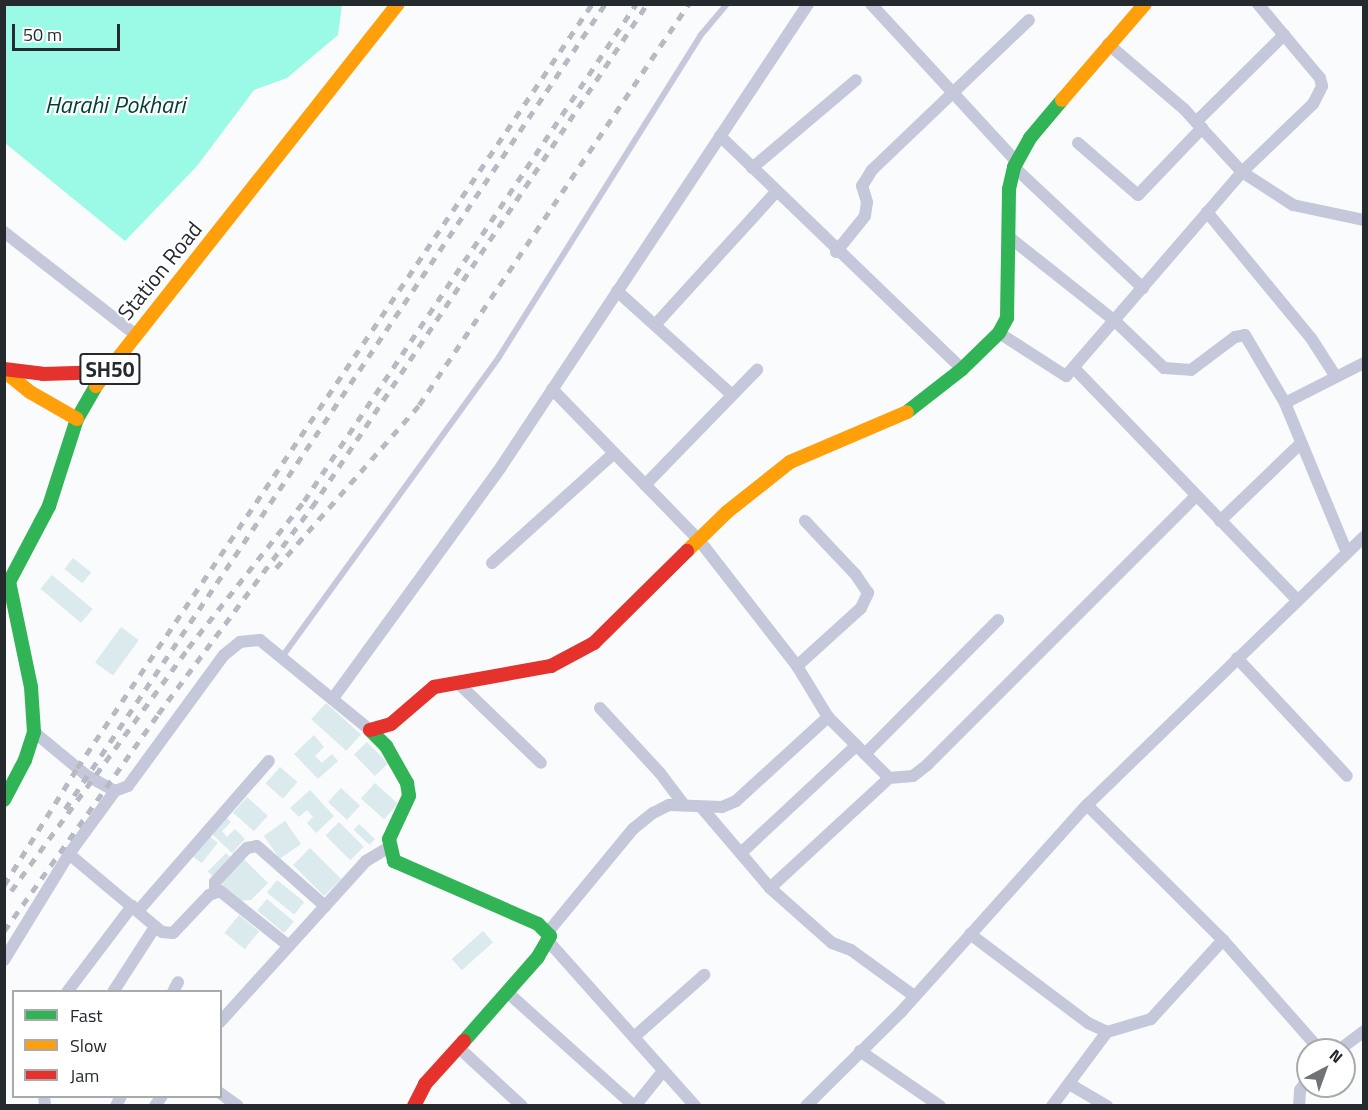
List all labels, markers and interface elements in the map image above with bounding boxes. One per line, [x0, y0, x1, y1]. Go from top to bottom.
scale bar [15, 12, 123, 50]
text: 50 m [23, 21, 62, 48]
water label: Harahi Pokhari [45, 91, 185, 119]
street label: Station Road [112, 216, 208, 326]
road number: SH50 [78, 351, 142, 387]
legend [12, 990, 222, 1098]
text: Fast [70, 1002, 103, 1029]
text: Slow [70, 1032, 107, 1059]
north arrow [1296, 1038, 1356, 1098]
text: N [1324, 1043, 1349, 1069]
text: Jam [70, 1062, 99, 1089]

